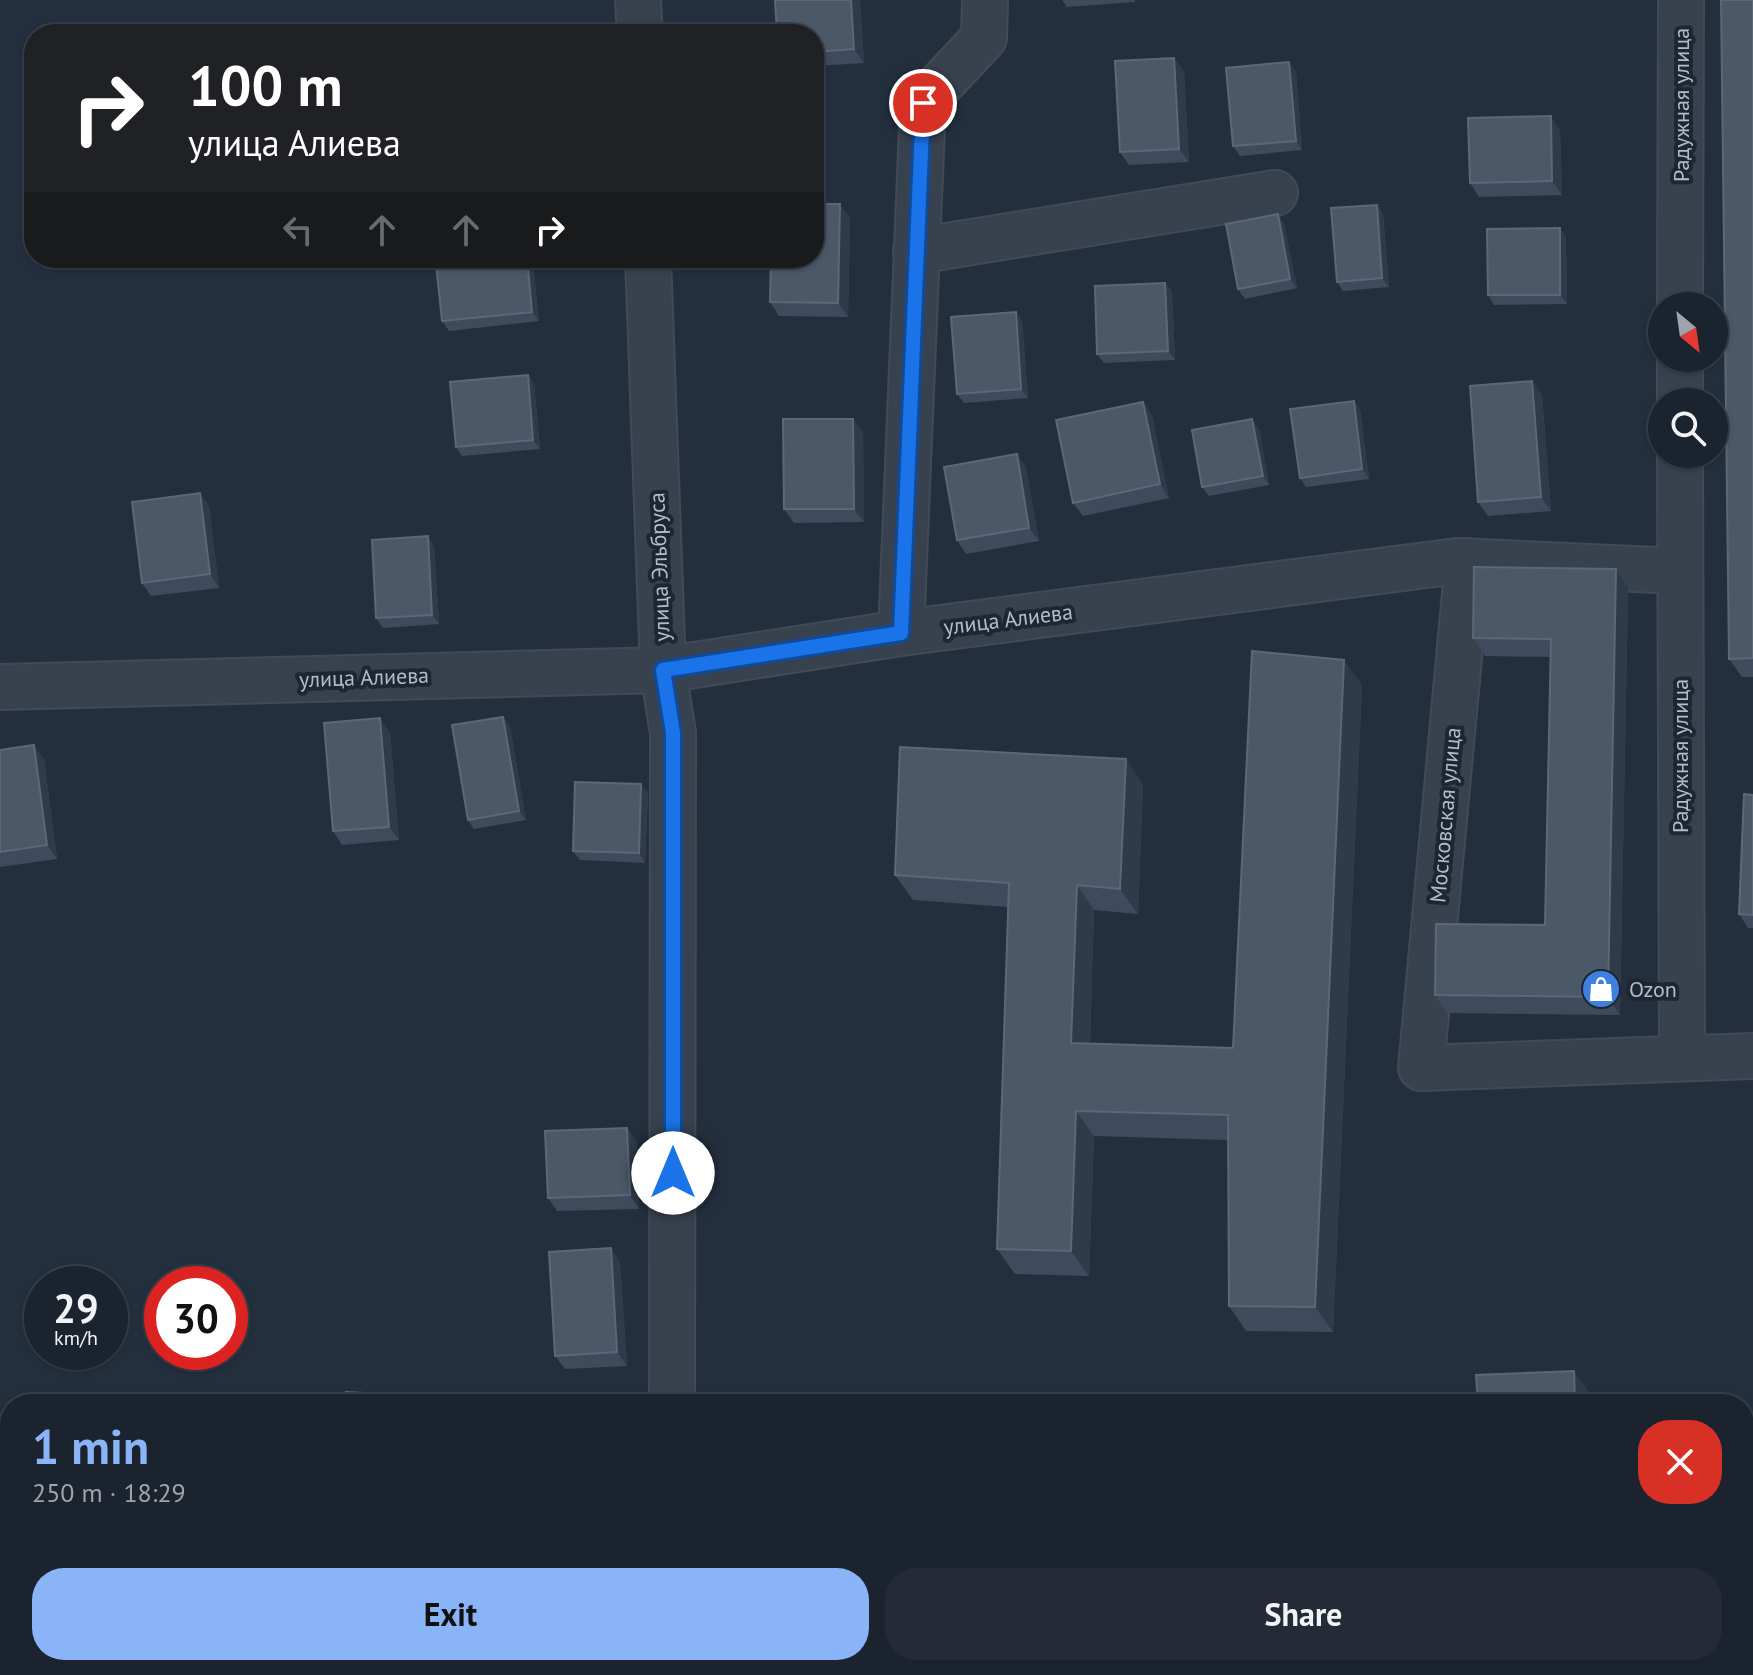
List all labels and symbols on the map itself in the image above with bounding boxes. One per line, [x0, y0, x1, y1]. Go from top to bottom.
street label: Радужная улица [1667, 28, 1695, 182]
pin [889, 69, 957, 137]
north arrow [1648, 292, 1728, 372]
street label: улица Эльбруса [642, 492, 676, 642]
street label: улица Алиева [942, 597, 1074, 641]
street label: улица Алиева [299, 661, 429, 693]
street label: Радужная улица [1666, 679, 1694, 833]
street label: Московская улица [1423, 726, 1467, 904]
shop icon: Ozon [1580, 968, 1622, 1010]
place label: Ozon [1629, 975, 1677, 1003]
position arrow [631, 1131, 715, 1215]
speed limit sign: 30 [144, 1266, 248, 1370]

